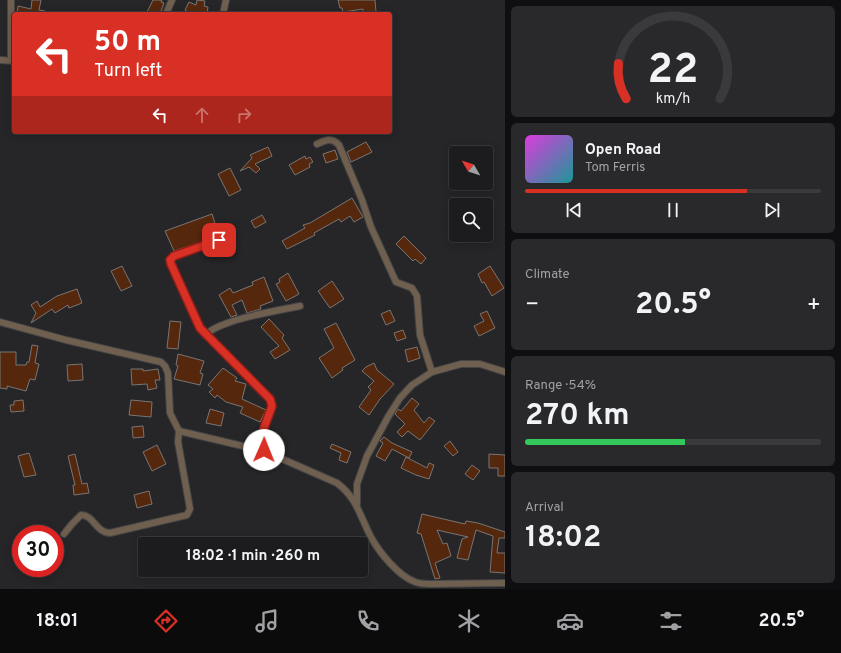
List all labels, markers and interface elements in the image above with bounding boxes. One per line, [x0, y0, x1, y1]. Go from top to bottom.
text: 50 m [94, 25, 161, 61]
icon: left [28, 28, 80, 80]
text: 22 [648, 45, 698, 98]
text: Turn left [94, 60, 162, 83]
text: km/h [656, 90, 690, 108]
icon: left [149, 104, 171, 126]
icon: ahead [191, 104, 213, 126]
icon: right [233, 104, 255, 126]
text: Open Road [585, 141, 661, 160]
north arrow [449, 146, 493, 190]
map controls [449, 146, 493, 242]
text: Tom Ferris [585, 160, 645, 176]
button: search [449, 198, 493, 242]
icon: previous [563, 199, 585, 221]
icon: pause [662, 199, 684, 221]
icon: next [761, 199, 783, 221]
pin [202, 223, 236, 257]
icon: arrive [208, 229, 230, 251]
text: Climate [525, 267, 570, 283]
text: 20.5° [635, 287, 711, 324]
text: − [525, 292, 539, 319]
text: + [807, 292, 821, 319]
text: Range · 54% [525, 378, 596, 394]
text: 270 km [525, 398, 630, 435]
position arrow [243, 429, 285, 471]
text: Arrival [525, 500, 564, 516]
text: 18:02 [525, 520, 601, 557]
speed limit sign: 30 [12, 525, 64, 577]
text: 18:02 · 1 min · 260 m [186, 547, 320, 566]
icon: directions [152, 607, 180, 635]
icon: music [253, 607, 281, 635]
icon: phone [354, 607, 382, 635]
icon: climate [455, 607, 483, 635]
icon: car [556, 607, 584, 635]
icon: filters [657, 607, 685, 635]
text: 18:01 [37, 610, 79, 633]
text: 20.5° [759, 610, 804, 633]

